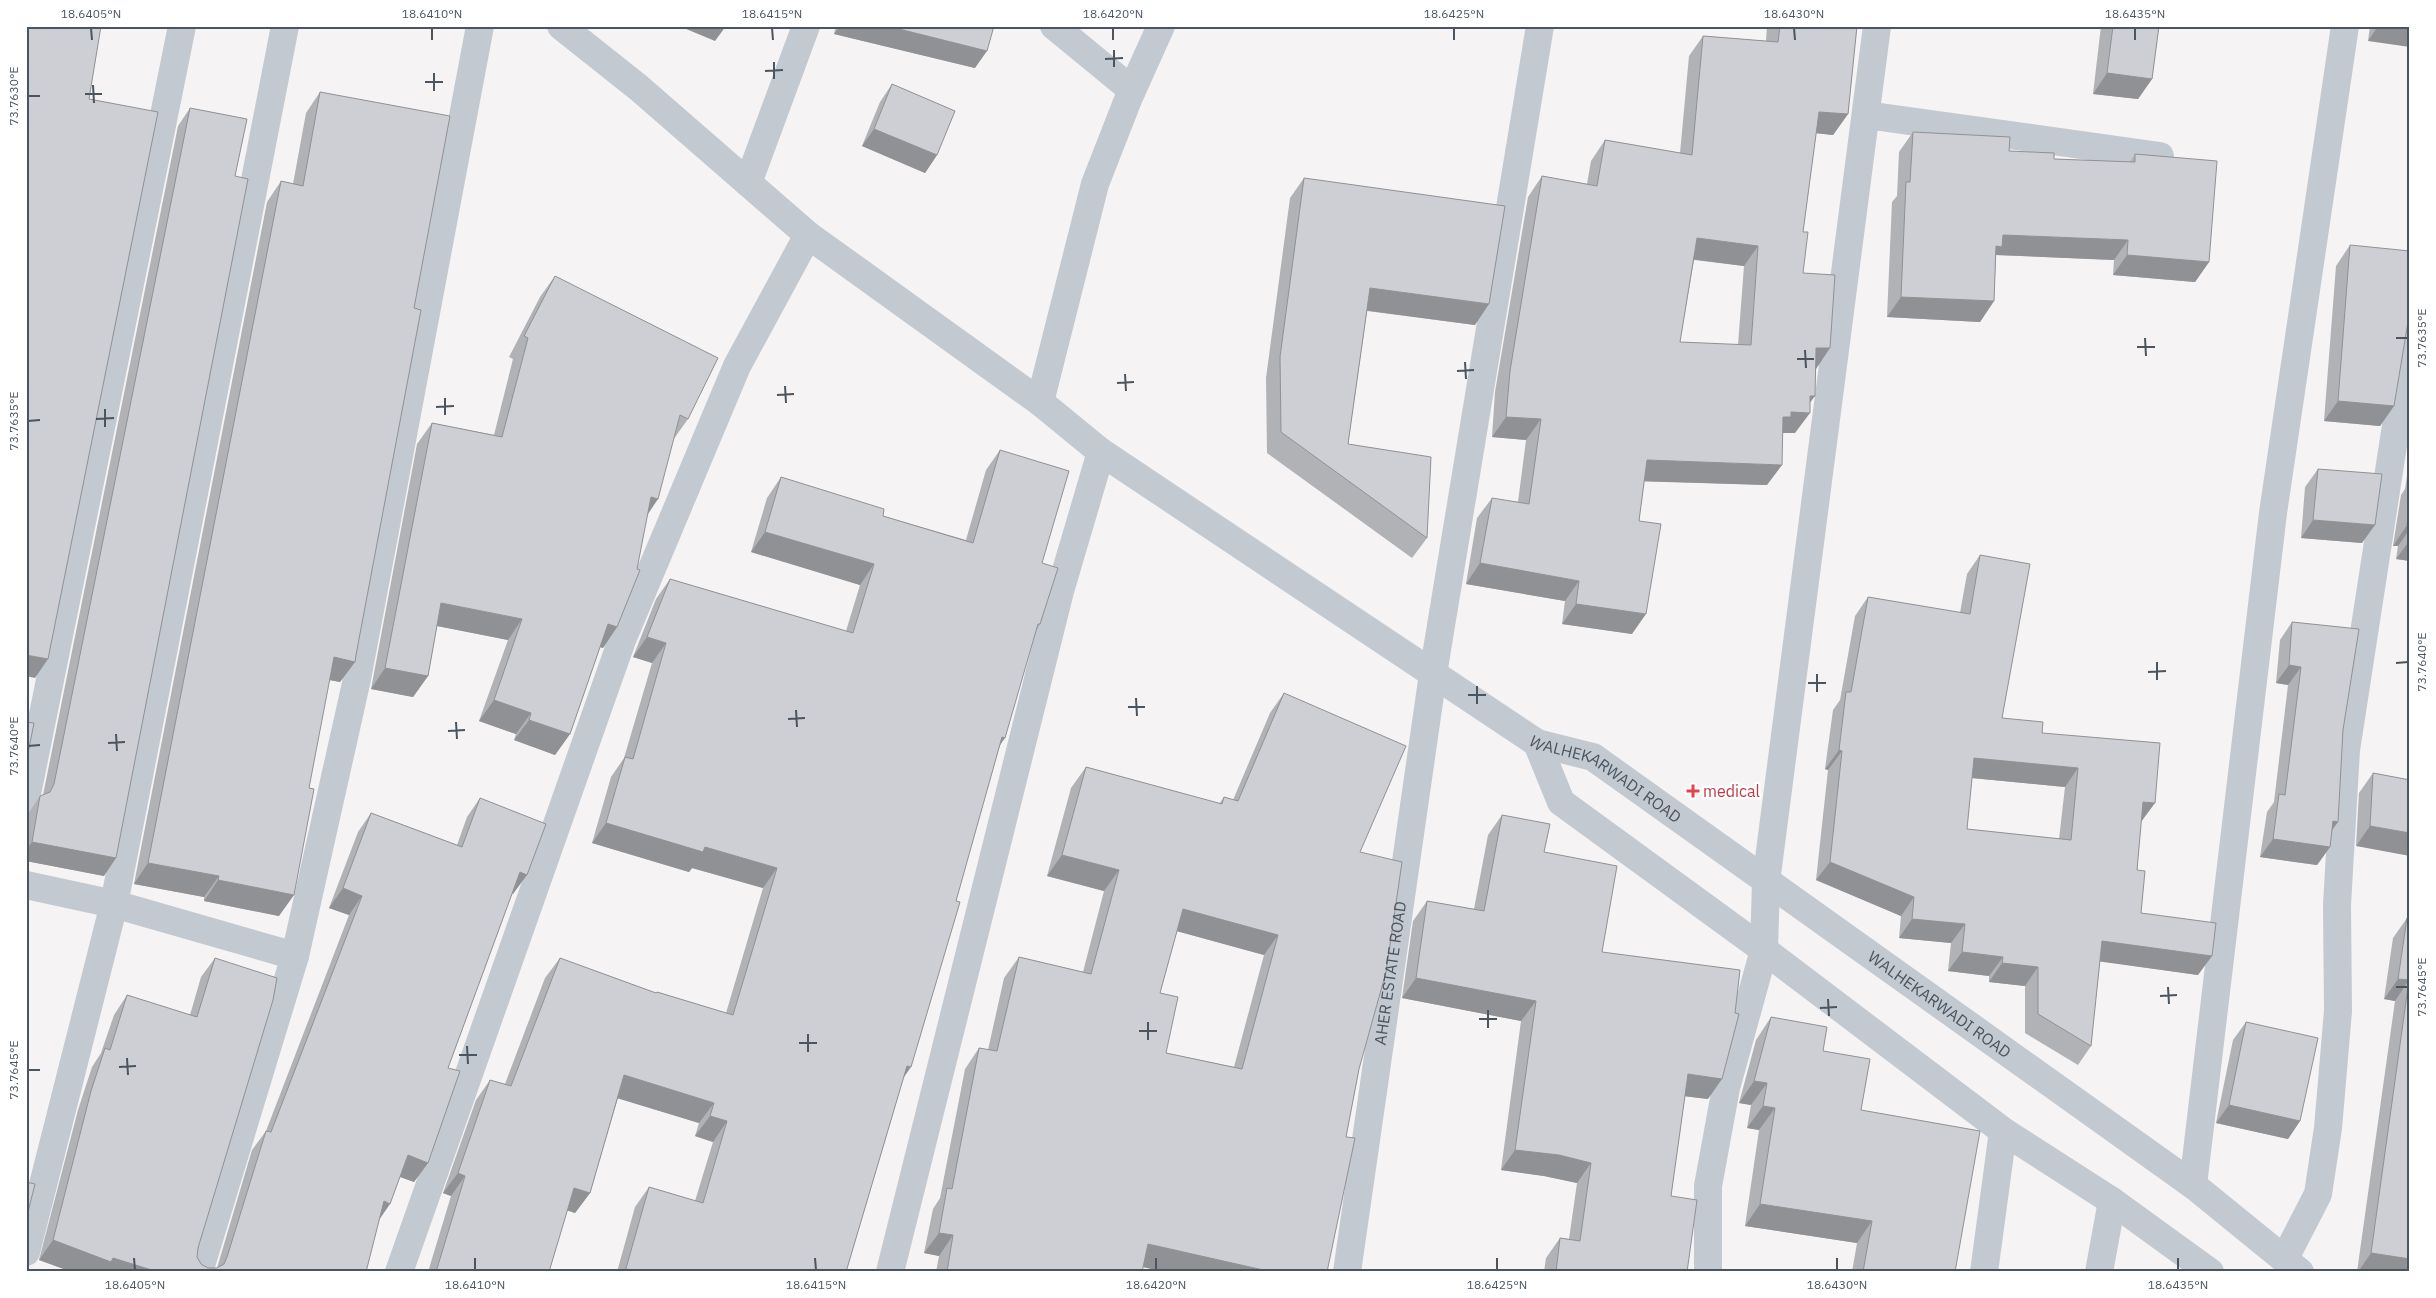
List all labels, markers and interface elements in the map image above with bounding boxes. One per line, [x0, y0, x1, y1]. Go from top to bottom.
text: 18.6405°N [61, 6, 121, 21]
text: 18.6410°N [402, 6, 462, 21]
text: 18.6415°N [742, 6, 802, 21]
text: 18.6420°N [1083, 6, 1143, 21]
text: 18.6425°N [1424, 6, 1484, 21]
text: 18.6430°N [1764, 6, 1824, 21]
text: 18.6435°N [2105, 6, 2165, 21]
text: 73.7630°E [6, 66, 21, 126]
text: 73.7635°E [2414, 308, 2429, 368]
text: 73.7635°E [6, 391, 21, 451]
text: 73.7640°E [2414, 632, 2429, 692]
text: 73.7640°E [6, 716, 21, 776]
street label: WALHEKARWADI ROAD [1525, 731, 1685, 827]
place label: medical [1703, 781, 1760, 801]
marker: medical [1687, 785, 1699, 797]
street label: AHER ESTATE ROAD [1370, 900, 1410, 1046]
street label: WALHEKARWADI ROAD [1864, 946, 2015, 1062]
text: 73.7645°E [2414, 957, 2429, 1017]
text: 73.7645°E [6, 1040, 21, 1100]
text: 18.6405°N [105, 1277, 165, 1292]
text: 18.6410°N [445, 1277, 505, 1292]
text: 18.6415°N [786, 1277, 846, 1292]
text: 18.6420°N [1126, 1277, 1186, 1292]
text: 18.6425°N [1467, 1277, 1527, 1292]
text: 18.6430°N [1807, 1277, 1867, 1292]
text: 18.6435°N [2148, 1277, 2208, 1292]

